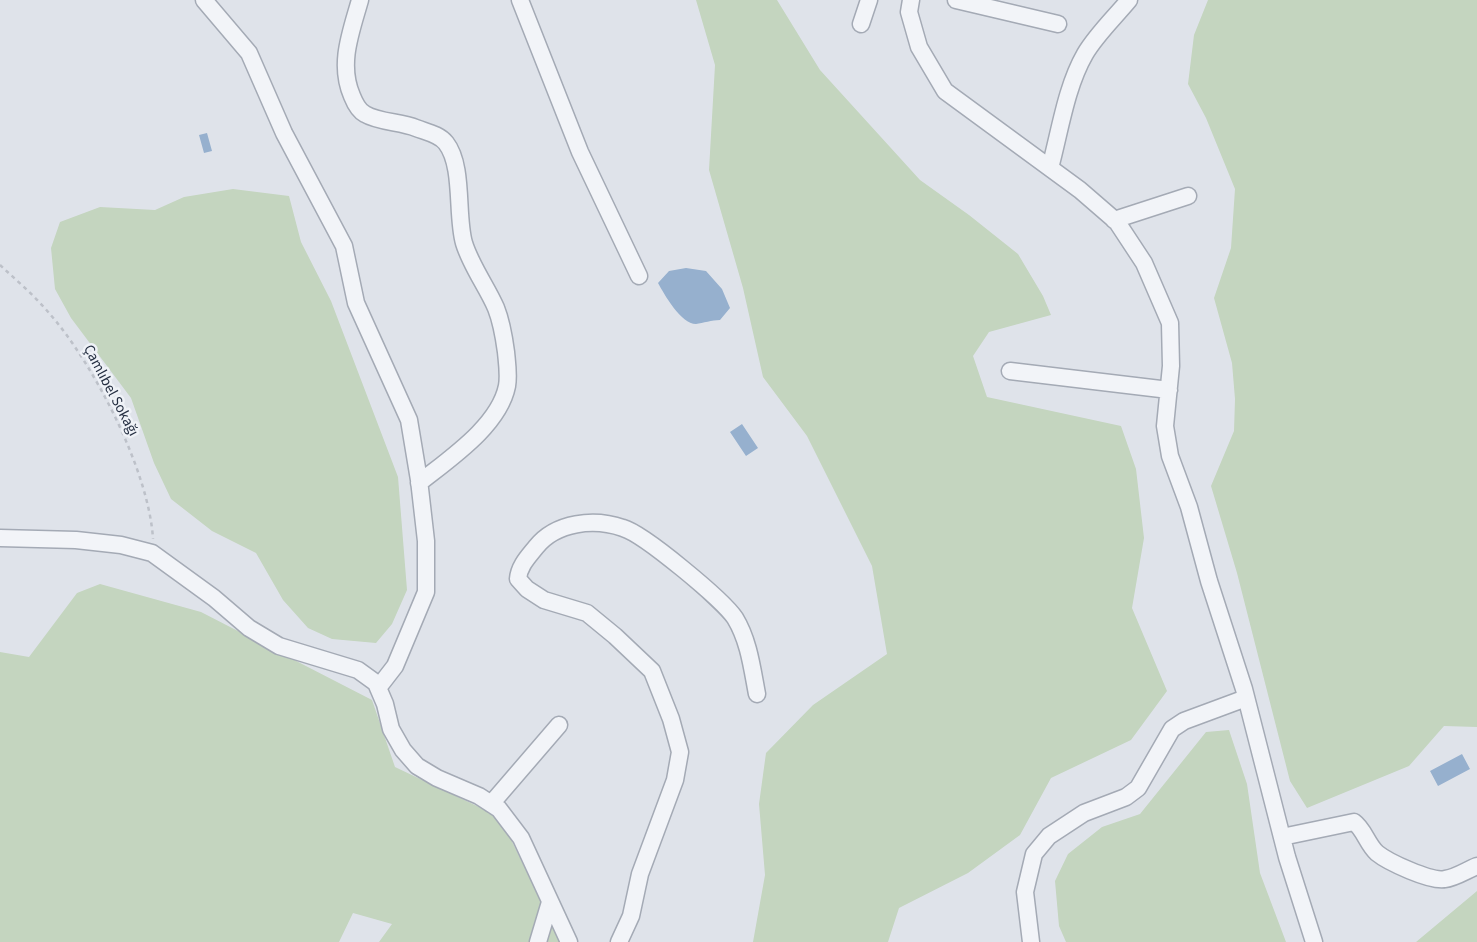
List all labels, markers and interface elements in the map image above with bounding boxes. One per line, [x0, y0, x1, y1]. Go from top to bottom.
street label: Çamlıbel Sokağı [78, 342, 142, 440]

